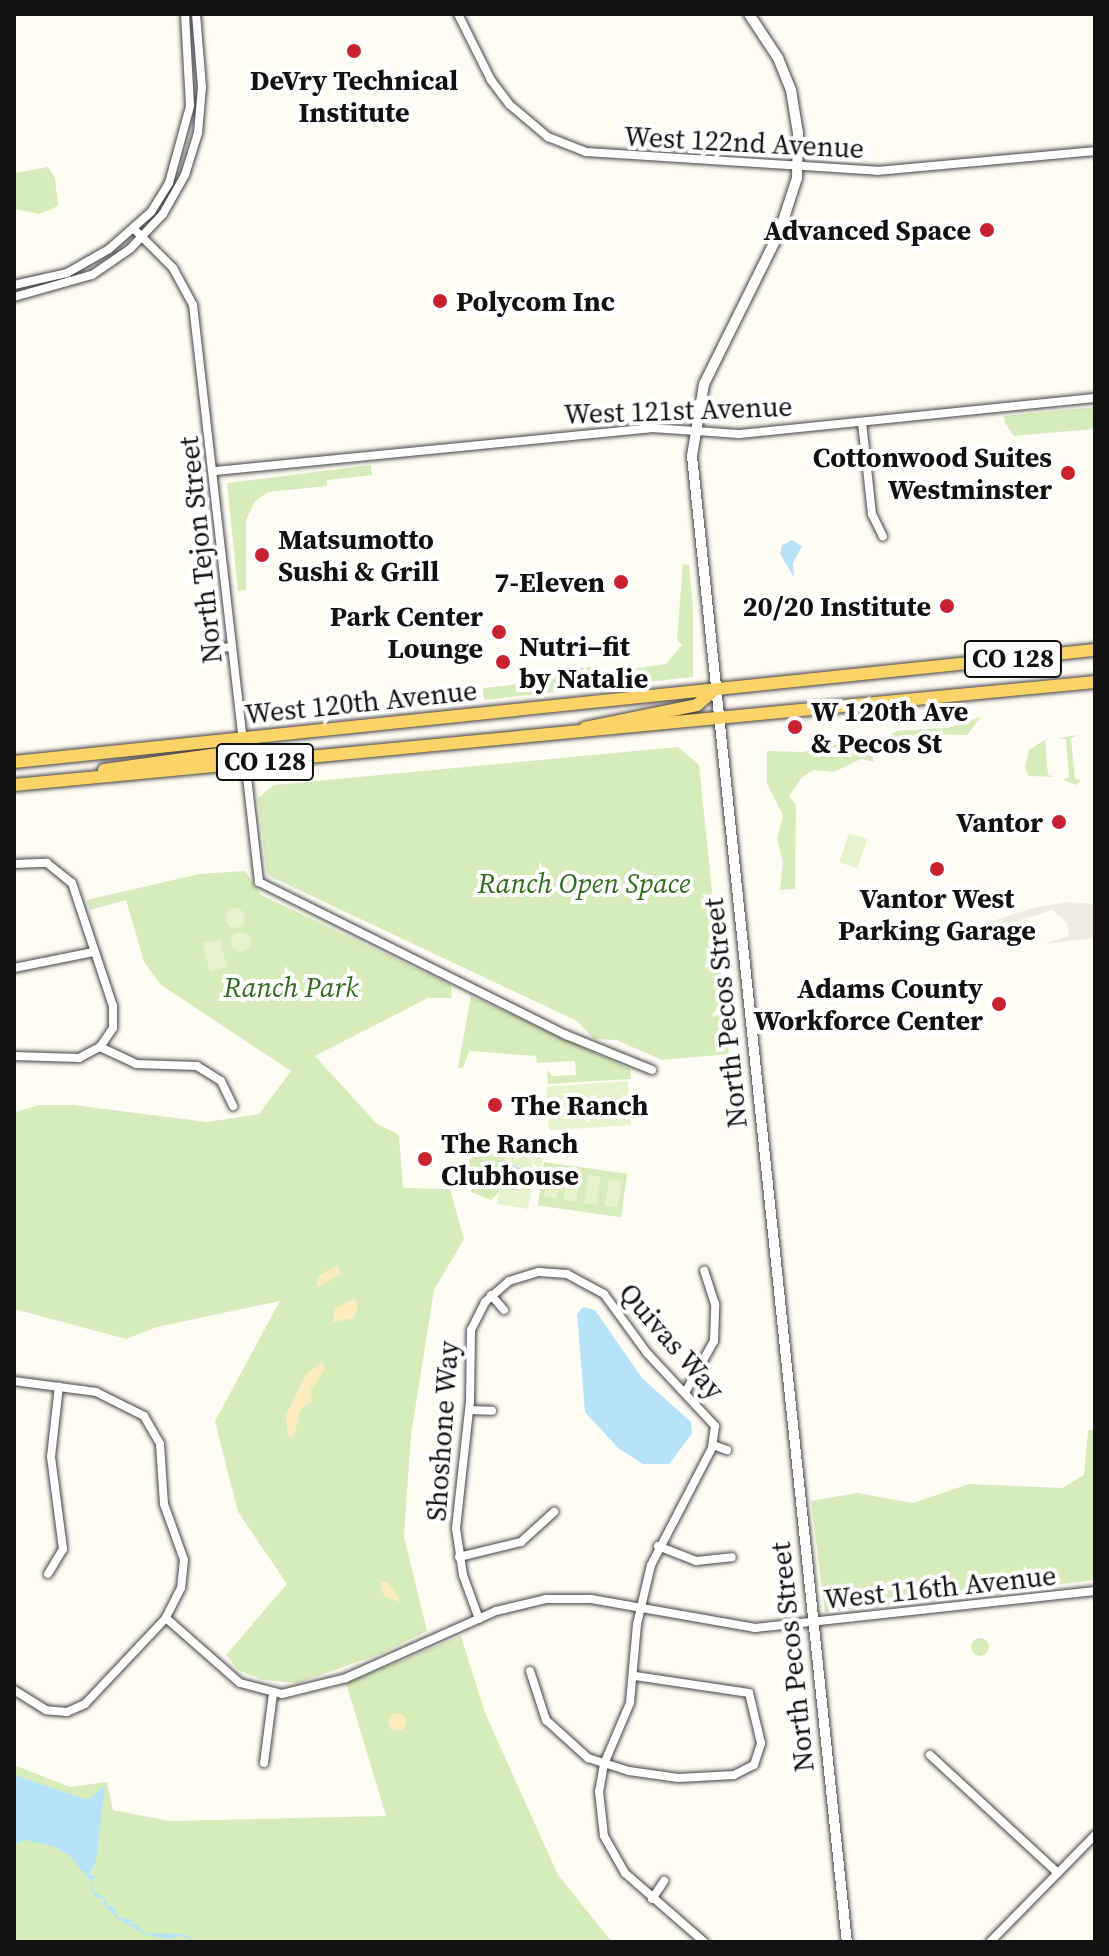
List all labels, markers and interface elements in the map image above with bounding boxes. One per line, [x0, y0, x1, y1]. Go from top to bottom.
marker: DeVry Technical Institute [345, 42, 363, 60]
place label: DeVry Technical Institute [250, 63, 458, 129]
street label: West 122nd Avenue [623, 119, 865, 165]
place label: Advanced Space [763, 213, 971, 247]
marker: Advanced Space [978, 221, 996, 239]
place label: Polycom Inc [456, 284, 615, 318]
marker: Polycom Inc [431, 292, 449, 310]
street label: West 121st Avenue [563, 389, 793, 431]
street label: North Tejon Street [171, 435, 229, 665]
place label: Cottonwood Suites Westminster [813, 440, 1052, 506]
marker: Cottonwood Suites Westminster [1059, 464, 1077, 482]
place label: Matsumotto Sushi & Grill [278, 522, 439, 588]
marker: Matsumotto Sushi & Grill [253, 546, 271, 564]
place label: 7-Eleven [494, 565, 605, 599]
marker: 7-Eleven [612, 573, 630, 591]
place label: 20/20 Institute [742, 589, 931, 623]
marker: 20/20 Institute [938, 597, 956, 615]
place label: Park Center Lounge [330, 599, 483, 665]
marker: Park Center Lounge [490, 623, 508, 641]
place label: Nutri–fit by Natalie [519, 629, 648, 695]
road number: CO 128 [963, 637, 1063, 681]
marker: Nutri–fit by Natalie [494, 653, 512, 671]
street label: West 120th Avenue [243, 673, 479, 731]
place label: W 120th Ave & Pecos St [811, 694, 969, 760]
marker: W 120th Ave & Pecos St [786, 718, 804, 736]
road number: CO 128 [215, 740, 315, 784]
place label: Vantor [956, 805, 1043, 839]
marker: Vantor [1050, 813, 1068, 831]
marker: Vantor West Parking Garage [928, 860, 946, 878]
park label: Ranch Open Space [478, 866, 690, 900]
place label: Vantor West Parking Garage [838, 881, 1036, 947]
street label: North Pecos Street [696, 897, 754, 1129]
park label: Ranch Park [224, 970, 358, 1004]
place label: Adams County Workforce Center [753, 971, 983, 1037]
marker: Adams County Workforce Center [990, 995, 1008, 1013]
place label: The Ranch [511, 1088, 649, 1122]
marker: The Ranch [486, 1096, 504, 1114]
place label: The Ranch Clubhouse [441, 1126, 579, 1192]
marker: The Ranch Clubhouse [416, 1150, 434, 1168]
street label: Quivas Way [612, 1276, 732, 1406]
street label: Shoshone Way [419, 1339, 465, 1523]
street label: North Pecos Street [763, 1541, 821, 1773]
street label: West 116th Avenue [822, 1558, 1058, 1616]

